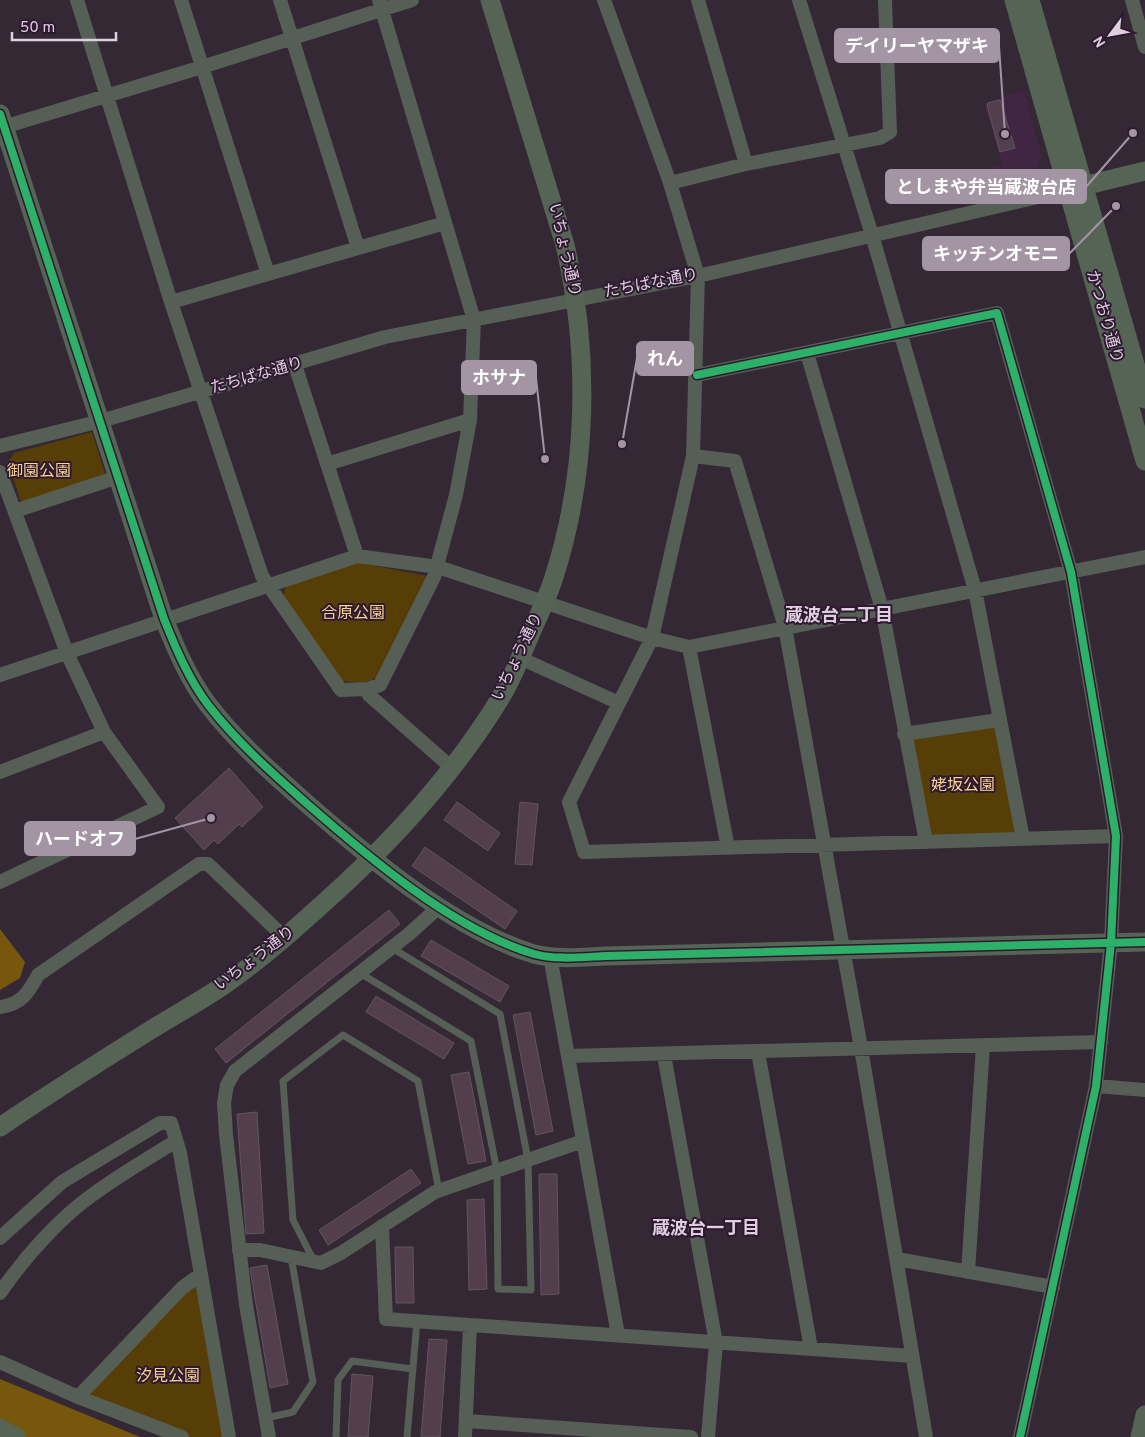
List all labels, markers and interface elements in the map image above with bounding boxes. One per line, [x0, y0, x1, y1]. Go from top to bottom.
scale bar [12, 10, 116, 42]
north arrow [1085, 10, 1135, 60]
text: 50 m [20, 19, 55, 38]
callout: デイリーヤマザキ [835, 29, 999, 62]
text: N [1090, 32, 1110, 50]
text: デイリーヤマザキ [845, 36, 989, 59]
callout: としまや弁当蔵波台店 [886, 170, 1086, 203]
text: としまや弁当蔵波台店 [896, 177, 1076, 200]
street label: いちょう通り [543, 201, 585, 299]
callout: キッチンオモニ [923, 237, 1069, 270]
text: キッチンオモニ [933, 244, 1059, 267]
street label: たちばな通り [602, 265, 700, 303]
street label: かつおり通り [1081, 268, 1127, 366]
callout: れん [637, 342, 693, 375]
text: れん [647, 349, 683, 372]
street label: たちばな通り [208, 353, 306, 399]
callout: ホサナ [462, 361, 536, 394]
text: ホサナ [472, 368, 526, 391]
park label: 御園公園 [7, 462, 71, 482]
park label: 合原公園 [321, 604, 385, 624]
district label: 蔵波台二丁目 [785, 605, 893, 628]
street label: いちょう通り [488, 609, 548, 705]
park label: 姥坂公園 [931, 776, 995, 796]
callout: ハードオフ [25, 822, 135, 855]
text: ハードオフ [35, 829, 125, 852]
street label: いちょう通り [211, 922, 299, 996]
district label: 蔵波台一丁目 [652, 1218, 760, 1241]
park label: 汐見公園 [136, 1367, 200, 1387]

